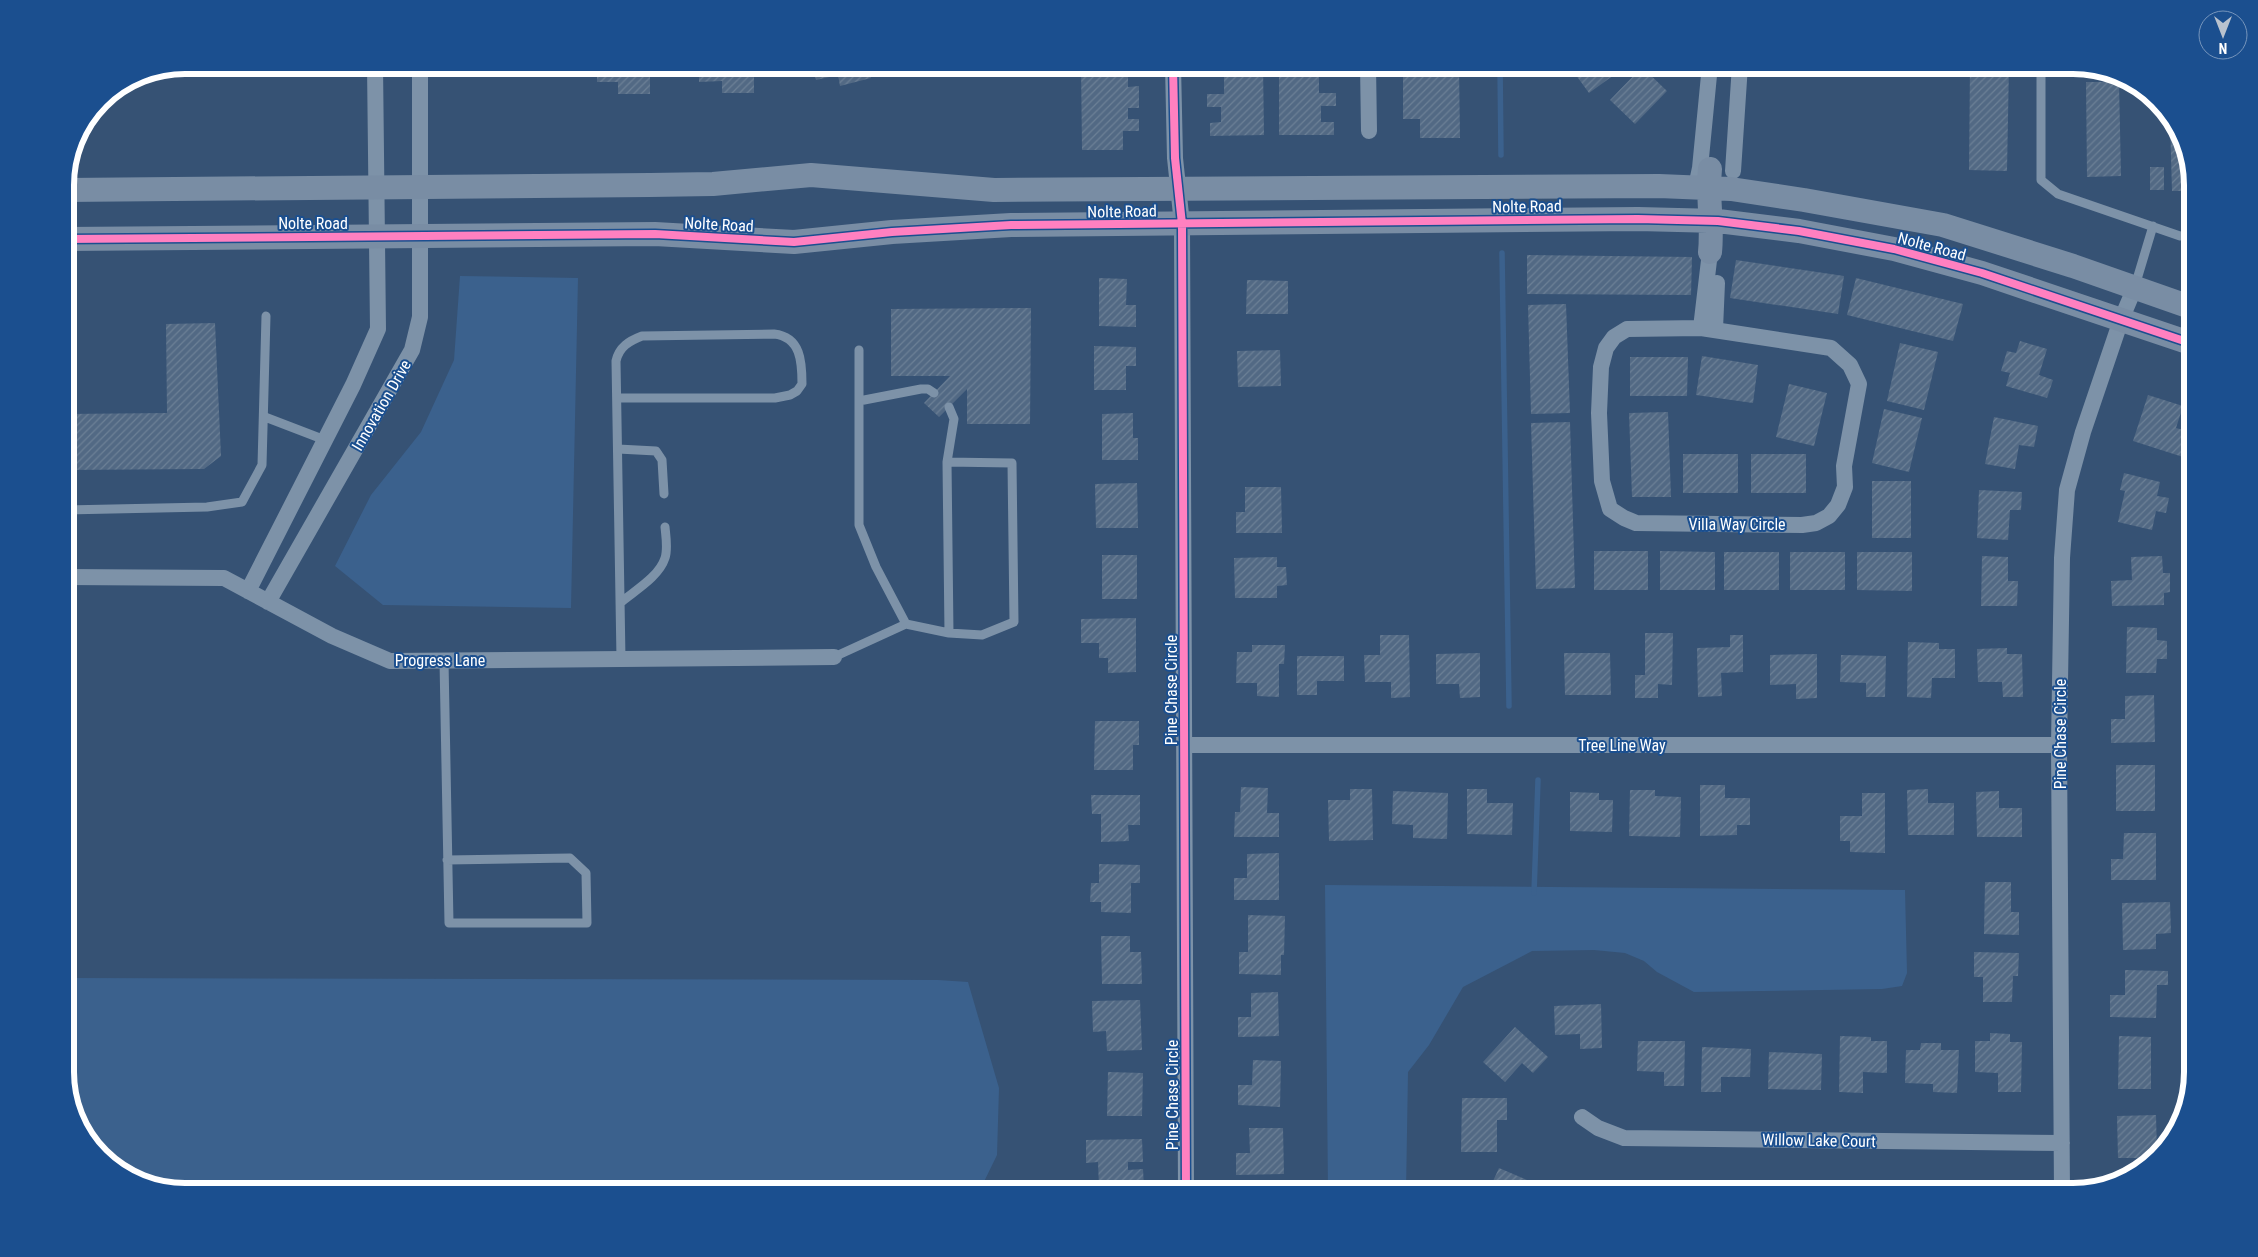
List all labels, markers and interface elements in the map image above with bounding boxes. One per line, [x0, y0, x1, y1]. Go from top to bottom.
north arrow [2198, 10, 2248, 60]
text: N [2219, 40, 2227, 56]
street label: Nolte Road [1492, 196, 1562, 217]
street label: Nolte Road [1087, 201, 1157, 222]
street label: Nolte Road [684, 213, 754, 236]
street label: Nolte Road [278, 214, 348, 233]
street label: Nolte Road [1896, 228, 1968, 265]
street label: Innovation Drive [348, 357, 415, 454]
street label: Villa Way Circle [1688, 515, 1786, 534]
street label: Pine Chase Circle [1162, 635, 1181, 745]
street label: Progress Lane [395, 651, 485, 670]
street label: Pine Chase Circle [2051, 679, 2070, 789]
street label: Tree Line Way [1578, 736, 1666, 755]
street label: Pine Chase Circle [1163, 1040, 1182, 1150]
street label: Willow Lake Court [1762, 1130, 1876, 1151]

